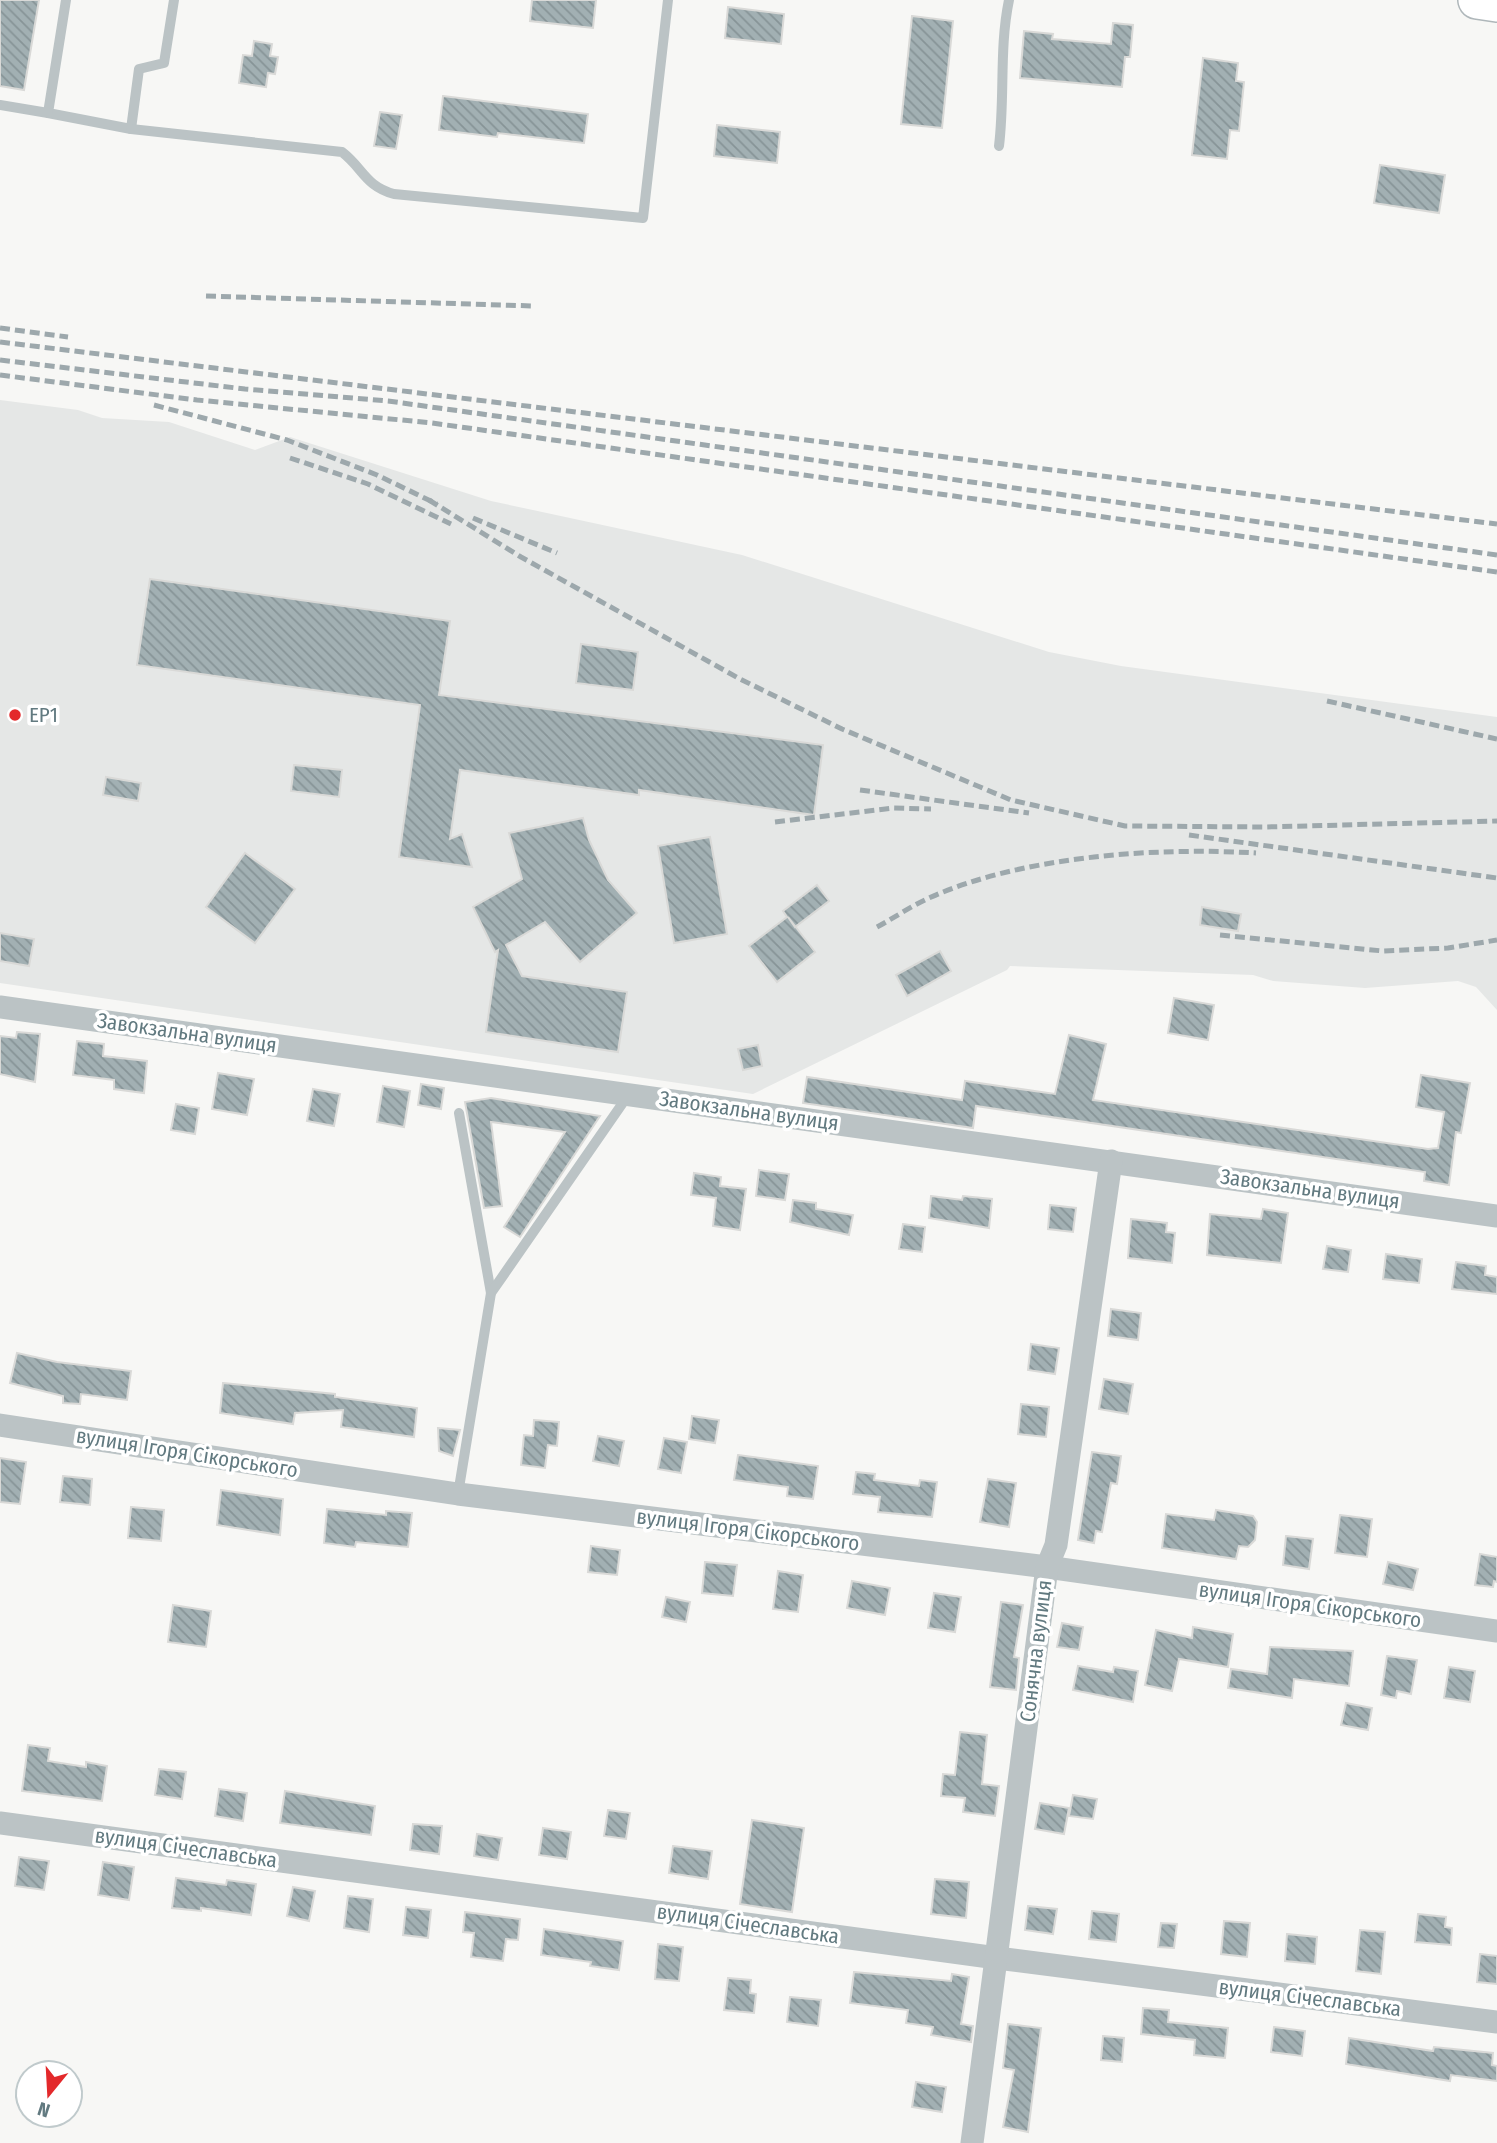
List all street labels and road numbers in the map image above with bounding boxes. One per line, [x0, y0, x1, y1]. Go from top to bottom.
street label: Завокзальна вулиця [96, 1008, 278, 1058]
street label: Завокзальна вулиця [658, 1086, 840, 1136]
street label: Завокзальна вулиця [1219, 1164, 1401, 1214]
street label: вулиця Ігоря Сікорського [74, 1423, 300, 1483]
street label: вулиця Ігоря Сікорського [635, 1503, 861, 1557]
street label: вулиця Ігоря Сікорського [1197, 1577, 1423, 1633]
street label: Сонячна вулиця [1014, 1579, 1058, 1723]
street label: вулиця Січеславська [93, 1822, 279, 1874]
street label: вулиця Січеславська [655, 1898, 841, 1950]
street label: вулиця Січеславська [1217, 1974, 1403, 2022]

